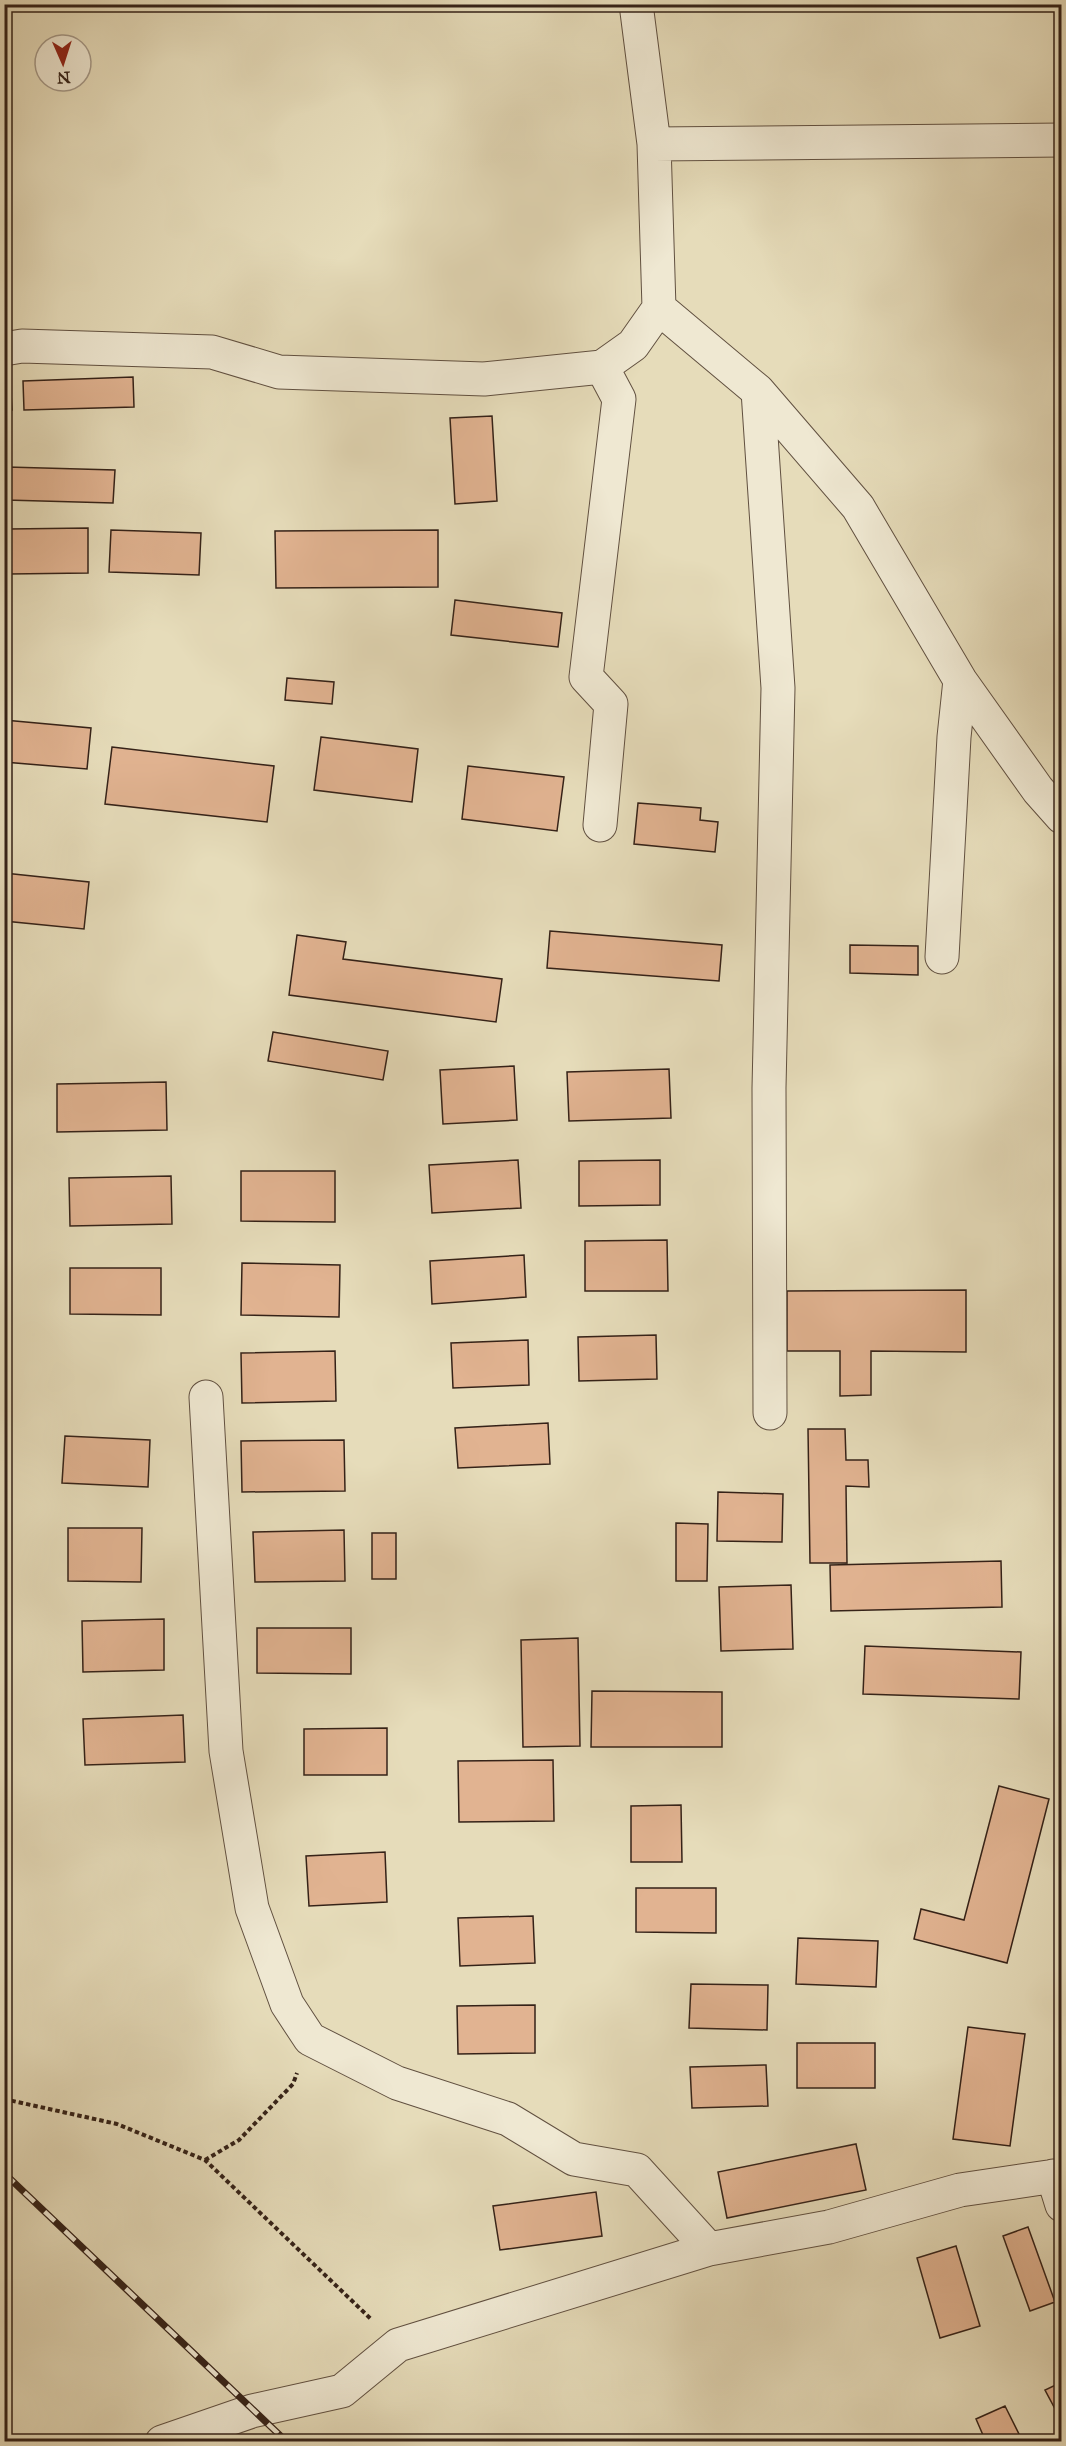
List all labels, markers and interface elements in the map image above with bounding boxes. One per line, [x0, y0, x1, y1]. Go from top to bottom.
north arrow [33, 33, 93, 93]
text: N [56, 68, 71, 87]

